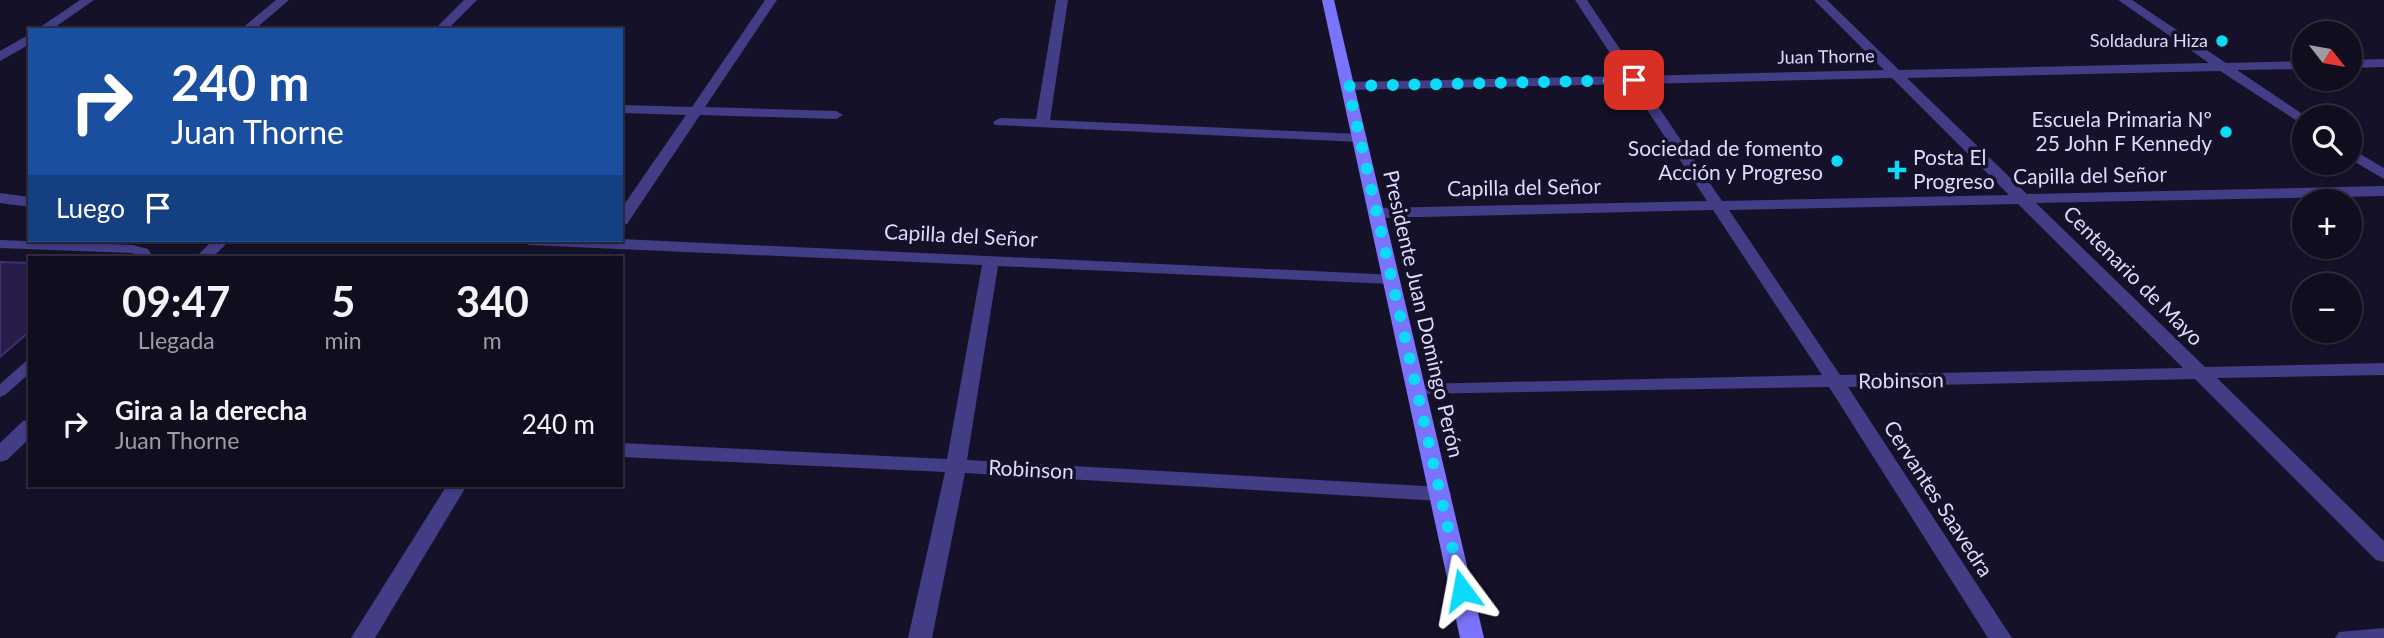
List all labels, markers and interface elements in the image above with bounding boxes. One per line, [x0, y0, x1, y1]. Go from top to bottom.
north arrow [2292, 21, 2362, 91]
map controls [2292, 21, 2362, 343]
place label: Soldadura Hiza [2090, 29, 2208, 51]
marker: Soldadura Hiza [2214, 33, 2230, 49]
street label: Juan Thorne [1777, 44, 1875, 68]
pin [1604, 50, 1664, 110]
text: 240 m [171, 53, 309, 111]
icon: right [56, 56, 147, 147]
icon: arrive [1615, 61, 1653, 99]
button: search [2292, 105, 2362, 175]
place label: Escuela Primaria Nº 25 John F Kennedy [2032, 106, 2212, 155]
text: Juan Thorne [171, 112, 344, 151]
marker: Escuela Primaria Nº 25 John F Kennedy [2218, 124, 2234, 140]
place label: Sociedad de fomento Acción y Progreso [1628, 135, 1823, 184]
place label: Posta El Progreso [1913, 144, 1995, 193]
marker: Sociedad de fomento Acción y Progreso [1829, 153, 1845, 169]
marker: Posta El Progreso [1887, 160, 1907, 180]
street label: Capilla del Señor [2013, 161, 2167, 188]
street label: Presidente Juan Domingo Perón [1379, 168, 1470, 460]
street label: Capilla del Señor [1447, 173, 1601, 200]
icon: arrive [139, 189, 177, 227]
button: + [2292, 189, 2362, 259]
text: Luego [56, 192, 125, 224]
street label: Centenario de Mayo [2059, 200, 2209, 350]
street label: Capilla del Señor [884, 218, 1039, 251]
button: − [2292, 273, 2362, 343]
text: 09:47 [122, 276, 230, 326]
text: 5 [331, 276, 355, 326]
text: 340 [456, 276, 529, 326]
text: Llegada [138, 326, 215, 354]
text: min [324, 326, 362, 354]
text: m [483, 326, 502, 354]
street label: Robinson [1858, 366, 1944, 393]
text: Gira a la derecha [115, 394, 307, 426]
icon: right [56, 405, 94, 443]
text: 240 m [522, 408, 595, 440]
street label: Cervantes Saavedra [1879, 415, 1999, 581]
text: Juan Thorne [115, 426, 239, 454]
street label: Robinson [988, 454, 1074, 483]
position arrow [1425, 553, 1499, 627]

